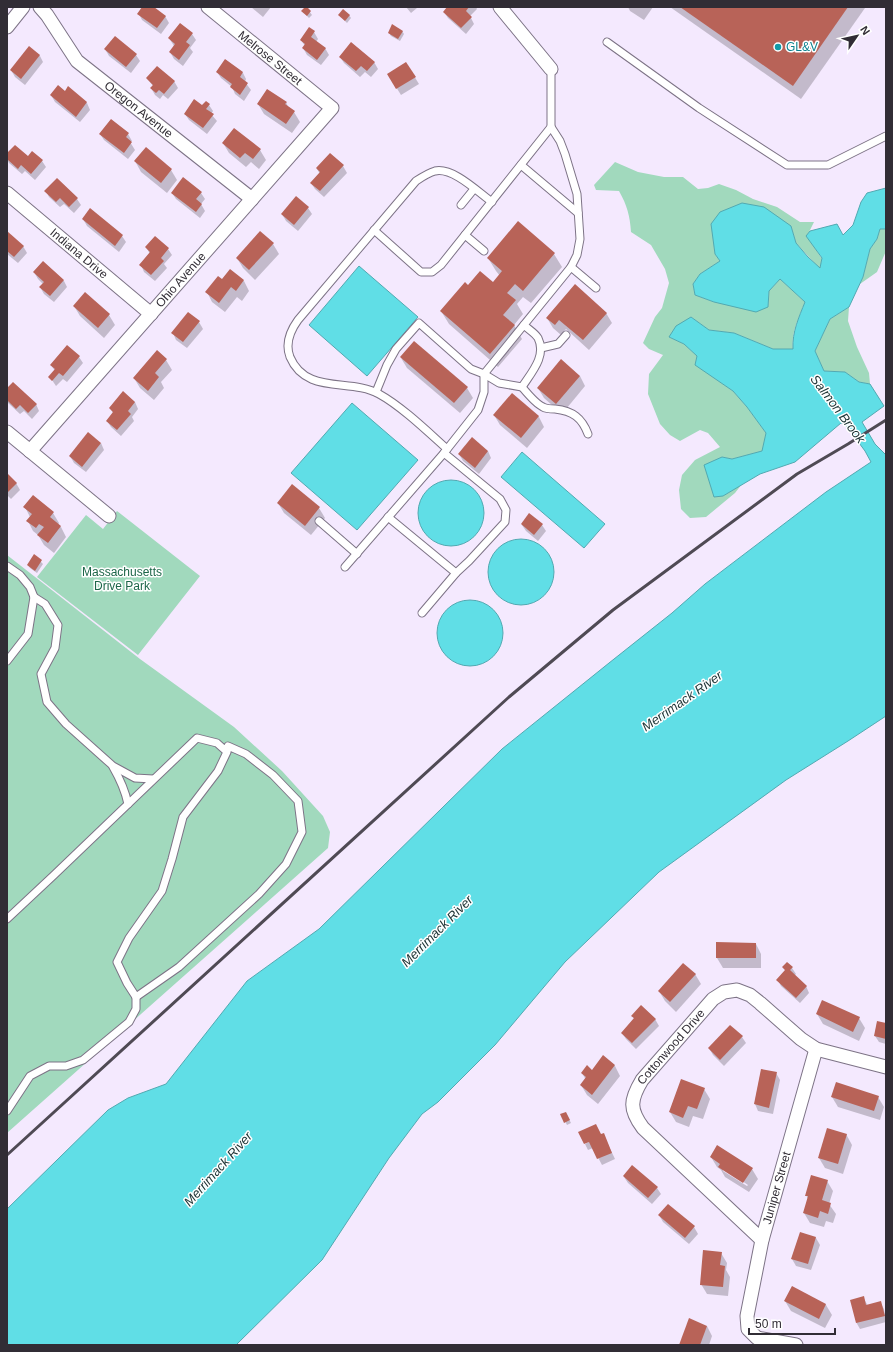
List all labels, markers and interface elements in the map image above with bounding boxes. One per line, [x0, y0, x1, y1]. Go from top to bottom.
north arrow [837, 16, 877, 56]
text: N [858, 24, 873, 37]
street label: Melrose Street [235, 28, 305, 88]
place label: GL&V [786, 40, 818, 54]
marker: GL&V [773, 42, 783, 52]
street label: Oregon Avenue [102, 78, 176, 141]
street label: Indiana Drive [47, 225, 111, 282]
street label: Ohio Avenue [153, 249, 209, 310]
water label: Salmon Brook [807, 372, 869, 447]
park label: Massachusetts Drive Park [82, 565, 162, 593]
water label: Merrimack River [639, 667, 726, 734]
water label: Merrimack River [398, 892, 476, 970]
street label: Cottonwood Drive [634, 1006, 708, 1087]
water label: Merrimack River [181, 1128, 256, 1209]
street label: Juniper Street [760, 1149, 794, 1226]
scale bar [749, 1310, 835, 1336]
text: 50 m [755, 1317, 782, 1331]

